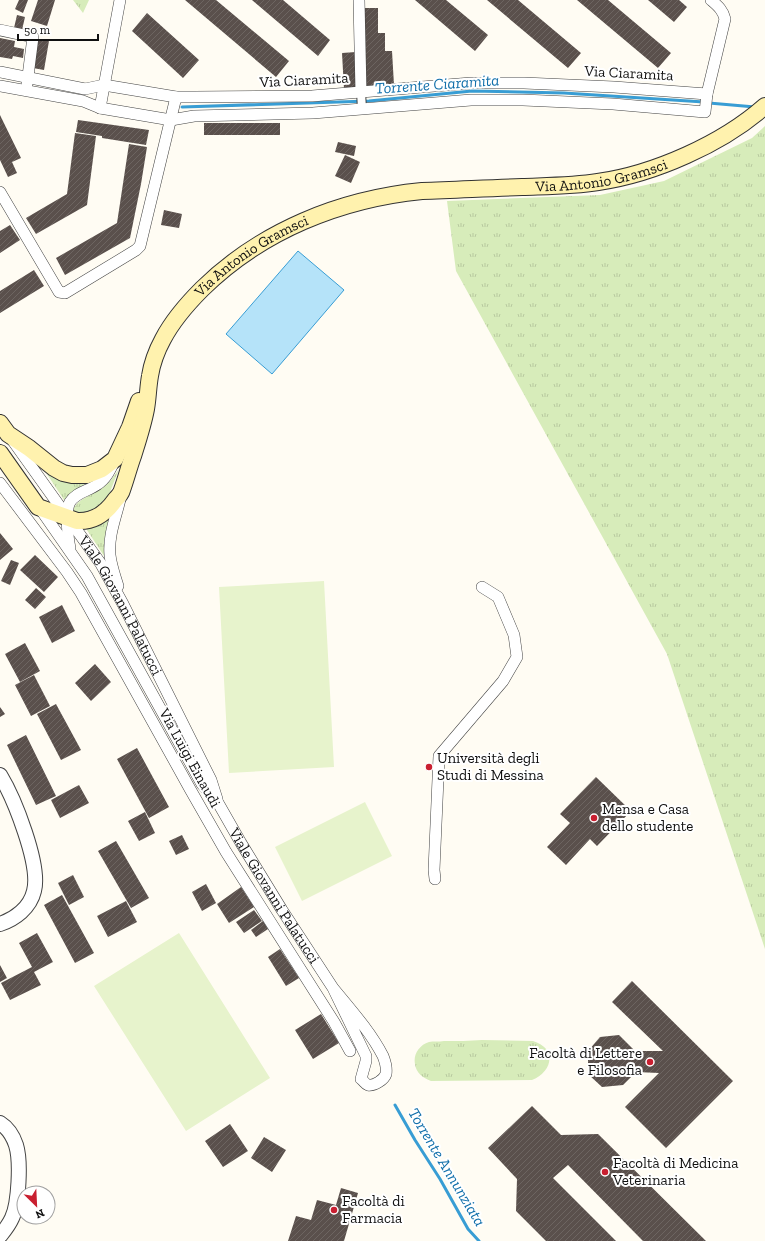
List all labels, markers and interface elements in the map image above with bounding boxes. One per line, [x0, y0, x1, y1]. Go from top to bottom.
scale bar [18, 16, 98, 42]
text: 50 m [24, 23, 51, 37]
street label: Via Ciaramita [583, 62, 674, 84]
street label: Via Ciaramita [258, 69, 349, 91]
water label: Torrente Ciaramita [374, 70, 500, 98]
street label: Via Antonio Gramsci [534, 155, 670, 196]
street label: Via Antonio Gramsci [190, 211, 311, 301]
street label: Viale Giovanni Palatucci [74, 532, 166, 678]
street label: Via Luigi Einaudi [155, 704, 225, 811]
place label: Università degli Studi di Messina [437, 749, 544, 784]
marker: Università degli Studi di Messina [424, 762, 434, 772]
place label: Mensa e Casa dello studente [602, 800, 693, 835]
marker: Mensa e Casa dello studente [589, 813, 599, 823]
street label: Viale Giovanni Palatucci [225, 824, 323, 967]
place label: Facoltà di Lettere e Filosofia [529, 1044, 642, 1079]
marker: Facoltà di Lettere e Filosofia [645, 1057, 655, 1067]
water label: Torrente Annunziata [404, 1104, 490, 1230]
place label: Facoltà di Medicina Veterinaria [612, 1154, 738, 1189]
marker: Facoltà di Medicina Veterinaria [600, 1167, 610, 1177]
north arrow [16, 1185, 56, 1225]
place label: Facoltà di Farmacia [342, 1192, 405, 1227]
marker: Facoltà di Farmacia [329, 1205, 339, 1215]
text: N [33, 1206, 46, 1222]

